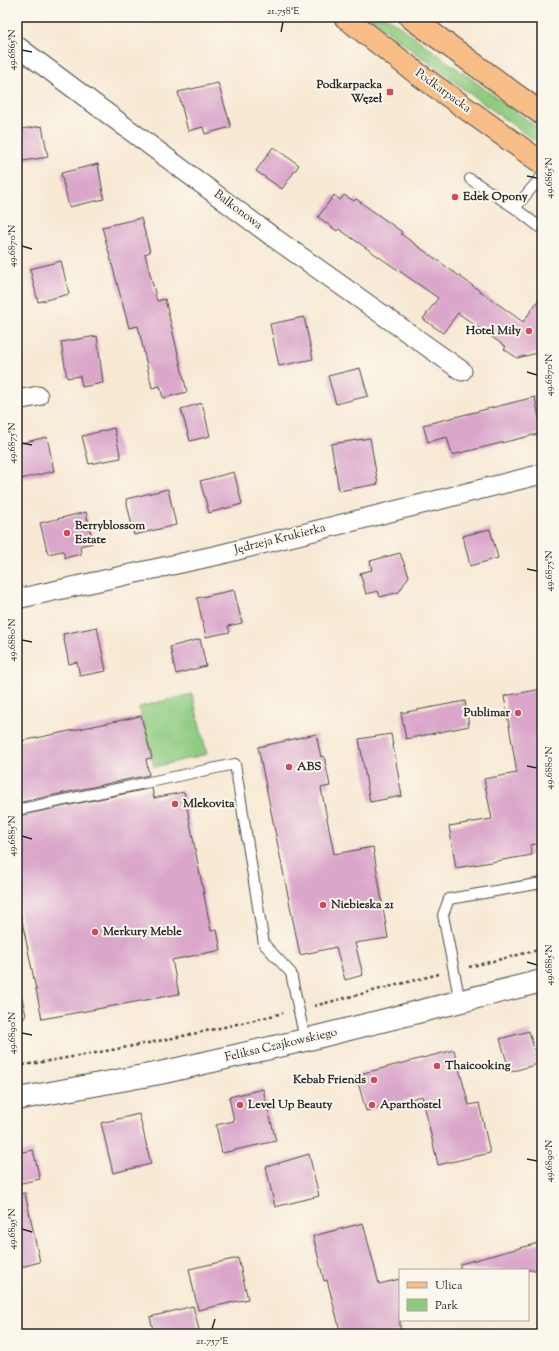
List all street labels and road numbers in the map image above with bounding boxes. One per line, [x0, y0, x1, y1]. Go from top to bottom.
street label: Podkarpacka [411, 64, 475, 118]
street label: Balkonowa [210, 186, 267, 235]
street label: Jędrzeja Krukierka [231, 519, 328, 559]
street label: Feliksa Czajkowskiego [223, 1023, 339, 1067]

